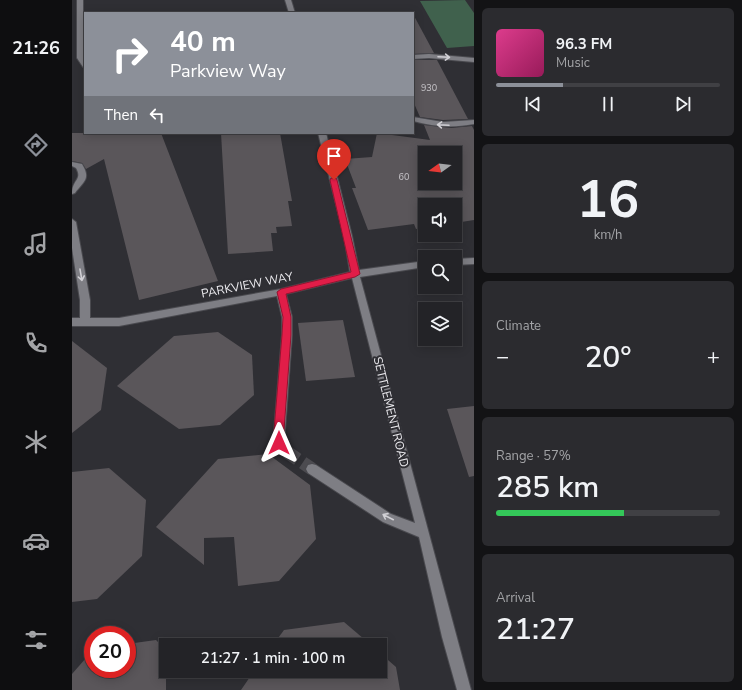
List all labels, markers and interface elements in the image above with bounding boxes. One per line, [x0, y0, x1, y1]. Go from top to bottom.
text: 40 m [170, 23, 236, 61]
icon: right [104, 28, 156, 80]
text: 96.3 FM [556, 34, 612, 54]
text: 21:26 [12, 36, 60, 60]
one-way arrow [437, 54, 450, 61]
text: Music [556, 54, 590, 72]
text: Parkview Way [170, 59, 286, 83]
house number: 930 [421, 82, 437, 94]
icon: previous [522, 93, 544, 115]
icon: pause [597, 93, 619, 115]
icon: next [672, 93, 694, 115]
icon: left [146, 104, 168, 126]
text: Then [104, 105, 138, 125]
one-way arrow [437, 121, 450, 128]
icon: directions [22, 131, 50, 159]
pin [317, 139, 351, 180]
icon: arrive [323, 145, 345, 167]
north arrow [418, 146, 462, 190]
map controls [418, 146, 462, 346]
text: 16 [577, 164, 639, 235]
house number: 60 [399, 171, 409, 183]
button: sound [418, 198, 462, 242]
text: km/h [594, 226, 622, 244]
icon: music [22, 230, 50, 258]
button: search [418, 250, 462, 294]
one-way arrow [77, 268, 85, 281]
street label: PARKVIEW WAY [200, 268, 295, 302]
button: layers [418, 302, 462, 346]
text: Climate [496, 317, 541, 335]
icon: phone [22, 329, 50, 357]
text: 20° [584, 337, 632, 378]
text: − [496, 342, 509, 372]
text: + [707, 342, 720, 372]
street label: SETTLEMENT ROAD [370, 355, 413, 469]
position arrow [258, 422, 300, 464]
icon: climate [22, 428, 50, 456]
text: Range · 57% [496, 447, 571, 465]
text: 285 km [496, 467, 599, 508]
one-way arrow [382, 513, 394, 521]
icon: car [22, 527, 50, 555]
text: Arrival [496, 589, 535, 607]
text: 21:27 [496, 609, 575, 650]
icon: filters [22, 626, 50, 654]
speed limit sign: 20 [84, 626, 136, 678]
text: 21:27 · 1 min · 100 m [201, 648, 345, 668]

